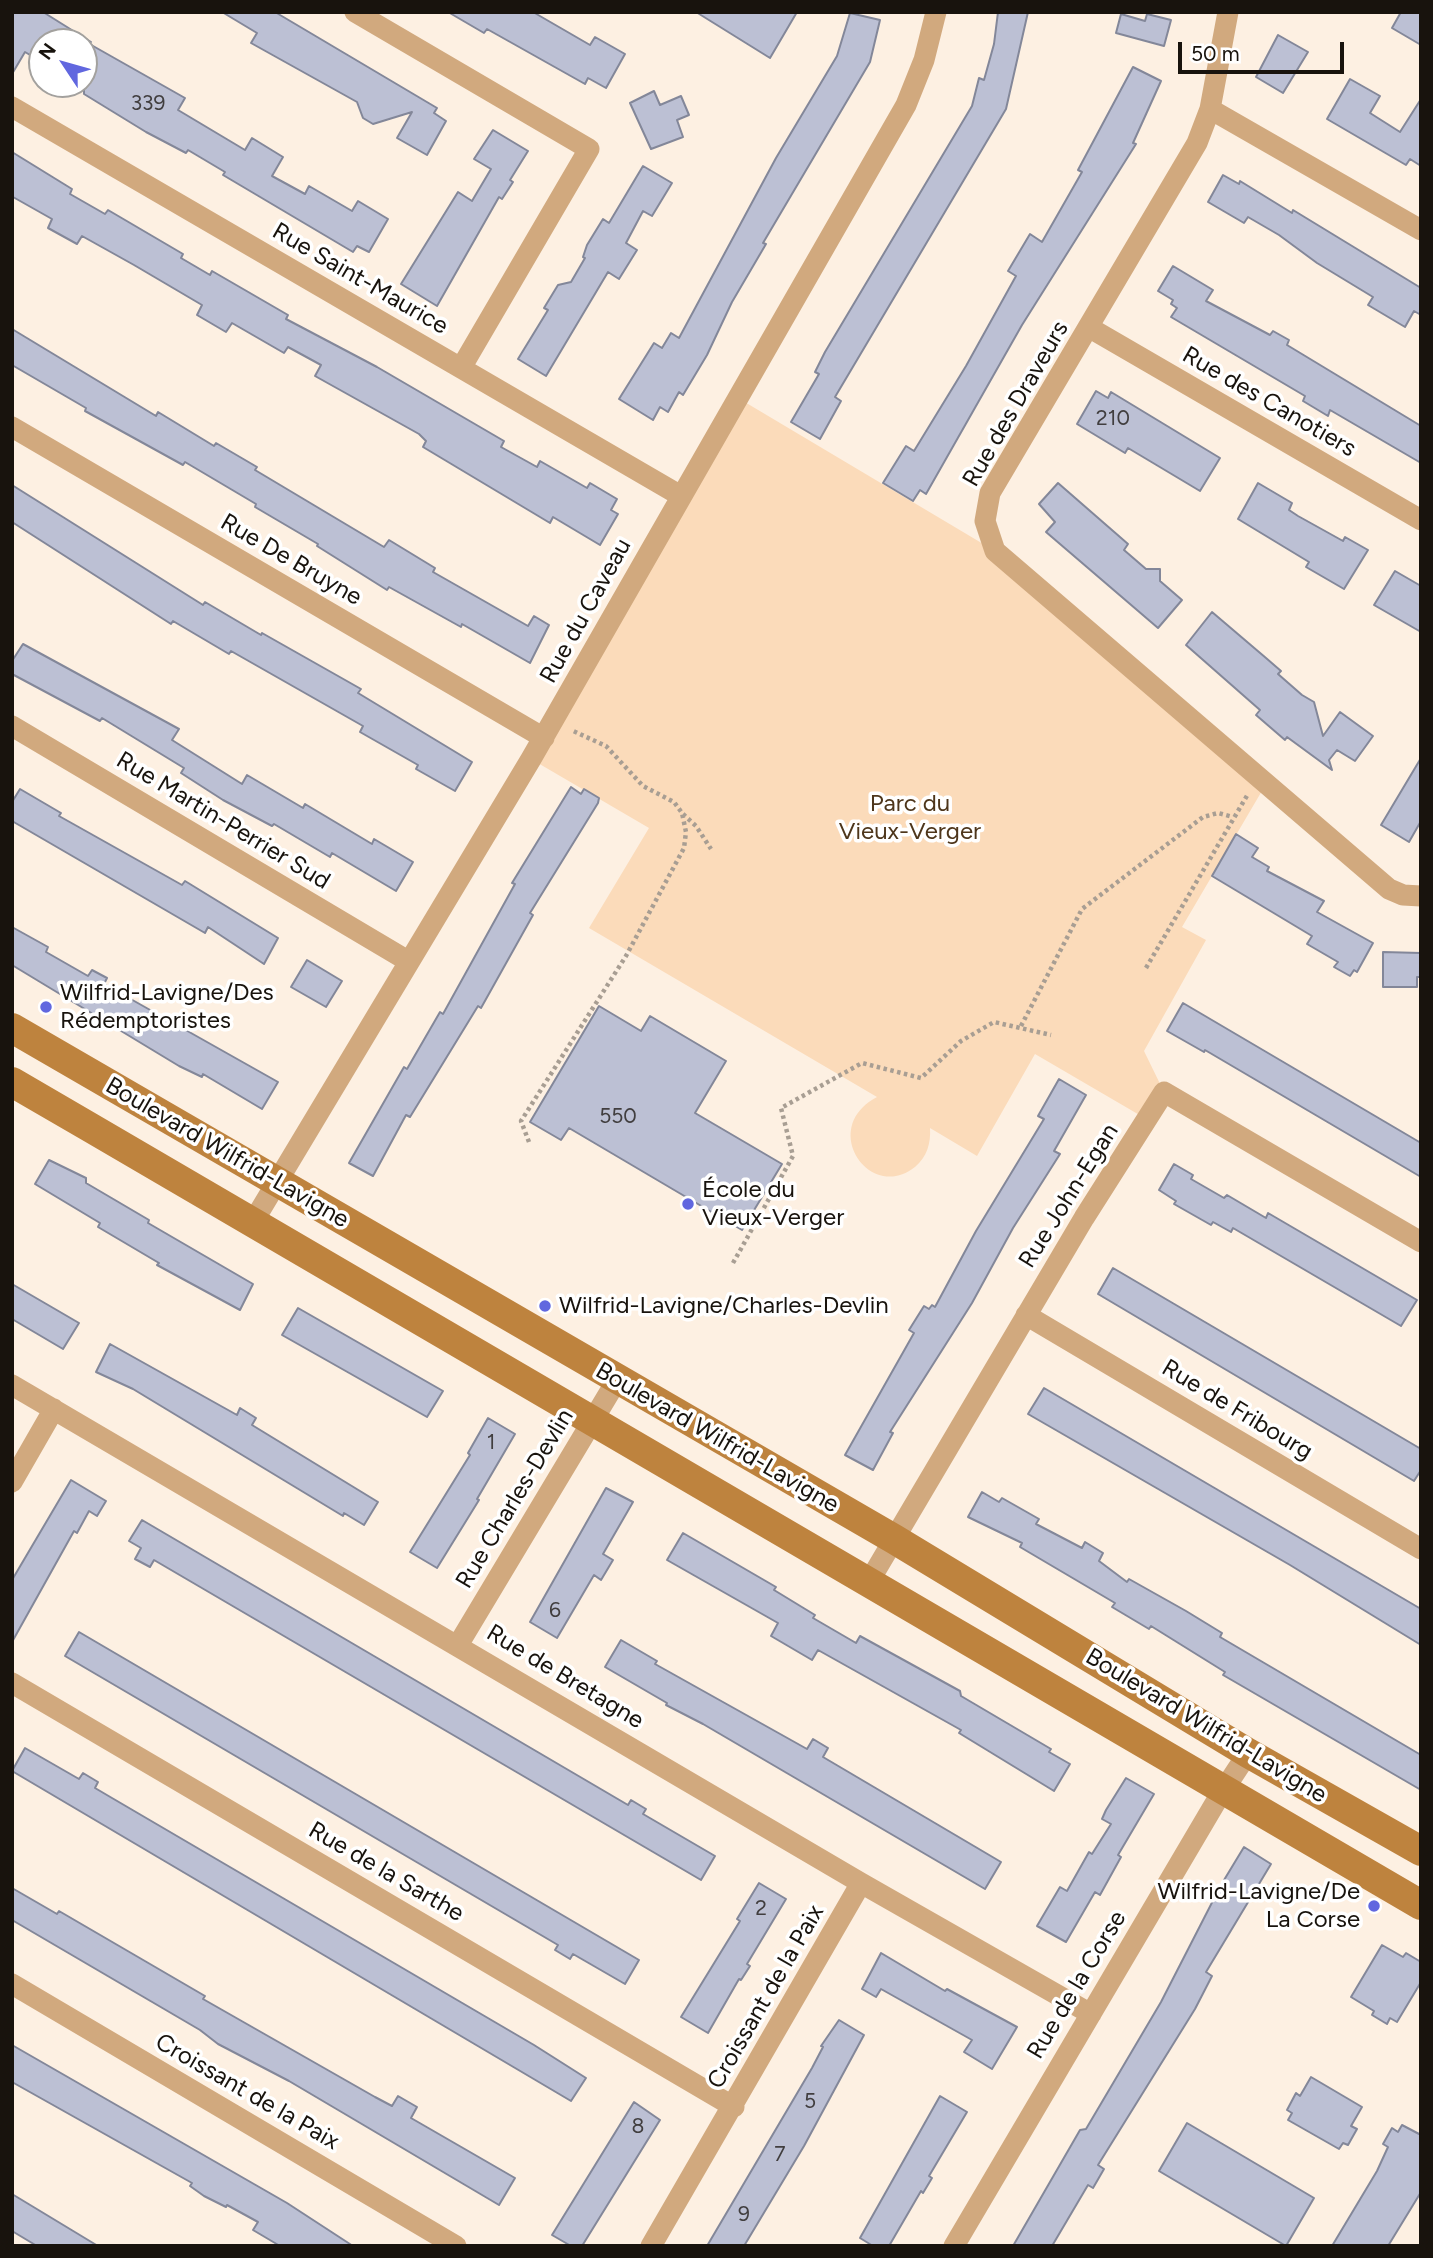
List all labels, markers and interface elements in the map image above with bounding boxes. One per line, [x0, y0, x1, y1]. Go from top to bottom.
north arrow [28, 28, 98, 98]
scale bar [1181, 28, 1347, 72]
text: N [34, 39, 61, 64]
text: 50 m [1191, 41, 1240, 66]
house number: 339 [131, 91, 165, 117]
street label: Rue Saint-Maurice [267, 217, 453, 341]
street label: Rue des Draveurs [957, 316, 1075, 492]
street label: Rue des Canotiers [1177, 341, 1361, 463]
house number: 210 [1096, 406, 1130, 432]
street label: Rue De Bruyne [215, 508, 367, 612]
street label: Rue du Caveau [534, 534, 638, 688]
street label: Rue Martin-Perrier Sud [111, 746, 335, 896]
park label: Parc du Vieux-Verger [839, 790, 981, 846]
place label: Wilfrid-Lavigne/Des Rédemptoristes [60, 979, 274, 1035]
marker: Wilfrid-Lavigne/Des Rédemptoristes [38, 999, 54, 1015]
street label: Boulevard Wilfrid-Lavigne [100, 1071, 354, 1235]
house number: 550 [599, 1104, 637, 1130]
street label: Rue John-Egan [1013, 1119, 1125, 1273]
place label: École du Vieux-Verger [702, 1176, 844, 1232]
marker: École du Vieux-Verger [680, 1196, 696, 1212]
place label: Wilfrid-Lavigne/Charles-Devlin [559, 1292, 889, 1320]
marker: Wilfrid-Lavigne/Charles-Devlin [537, 1298, 553, 1314]
street label: Rue de Fribourg [1156, 1354, 1318, 1466]
street label: Boulevard Wilfrid-Lavigne [590, 1356, 844, 1520]
street label: Rue Charles-Devlin [450, 1404, 580, 1594]
house number: 1 [487, 1430, 495, 1456]
house number: 6 [549, 1598, 561, 1624]
street label: Rue de Bretagne [481, 1619, 649, 1735]
street label: Boulevard Wilfrid-Lavigne [1080, 1643, 1332, 1809]
street label: Rue de la Sarthe [303, 1816, 469, 1928]
place label: Wilfrid-Lavigne/De La Corse [1157, 1878, 1360, 1934]
house number: 2 [755, 1896, 767, 1922]
marker: Wilfrid-Lavigne/De La Corse [1366, 1898, 1382, 1914]
street label: Croissant de la Paix [702, 1900, 830, 2094]
street label: Rue de la Corse [1021, 1906, 1133, 2064]
street label: Croissant de la Paix [150, 2028, 344, 2156]
house number: 5 [804, 2089, 816, 2115]
house number: 8 [632, 2114, 644, 2140]
house number: 7 [774, 2142, 786, 2168]
house number: 9 [738, 2202, 750, 2228]

